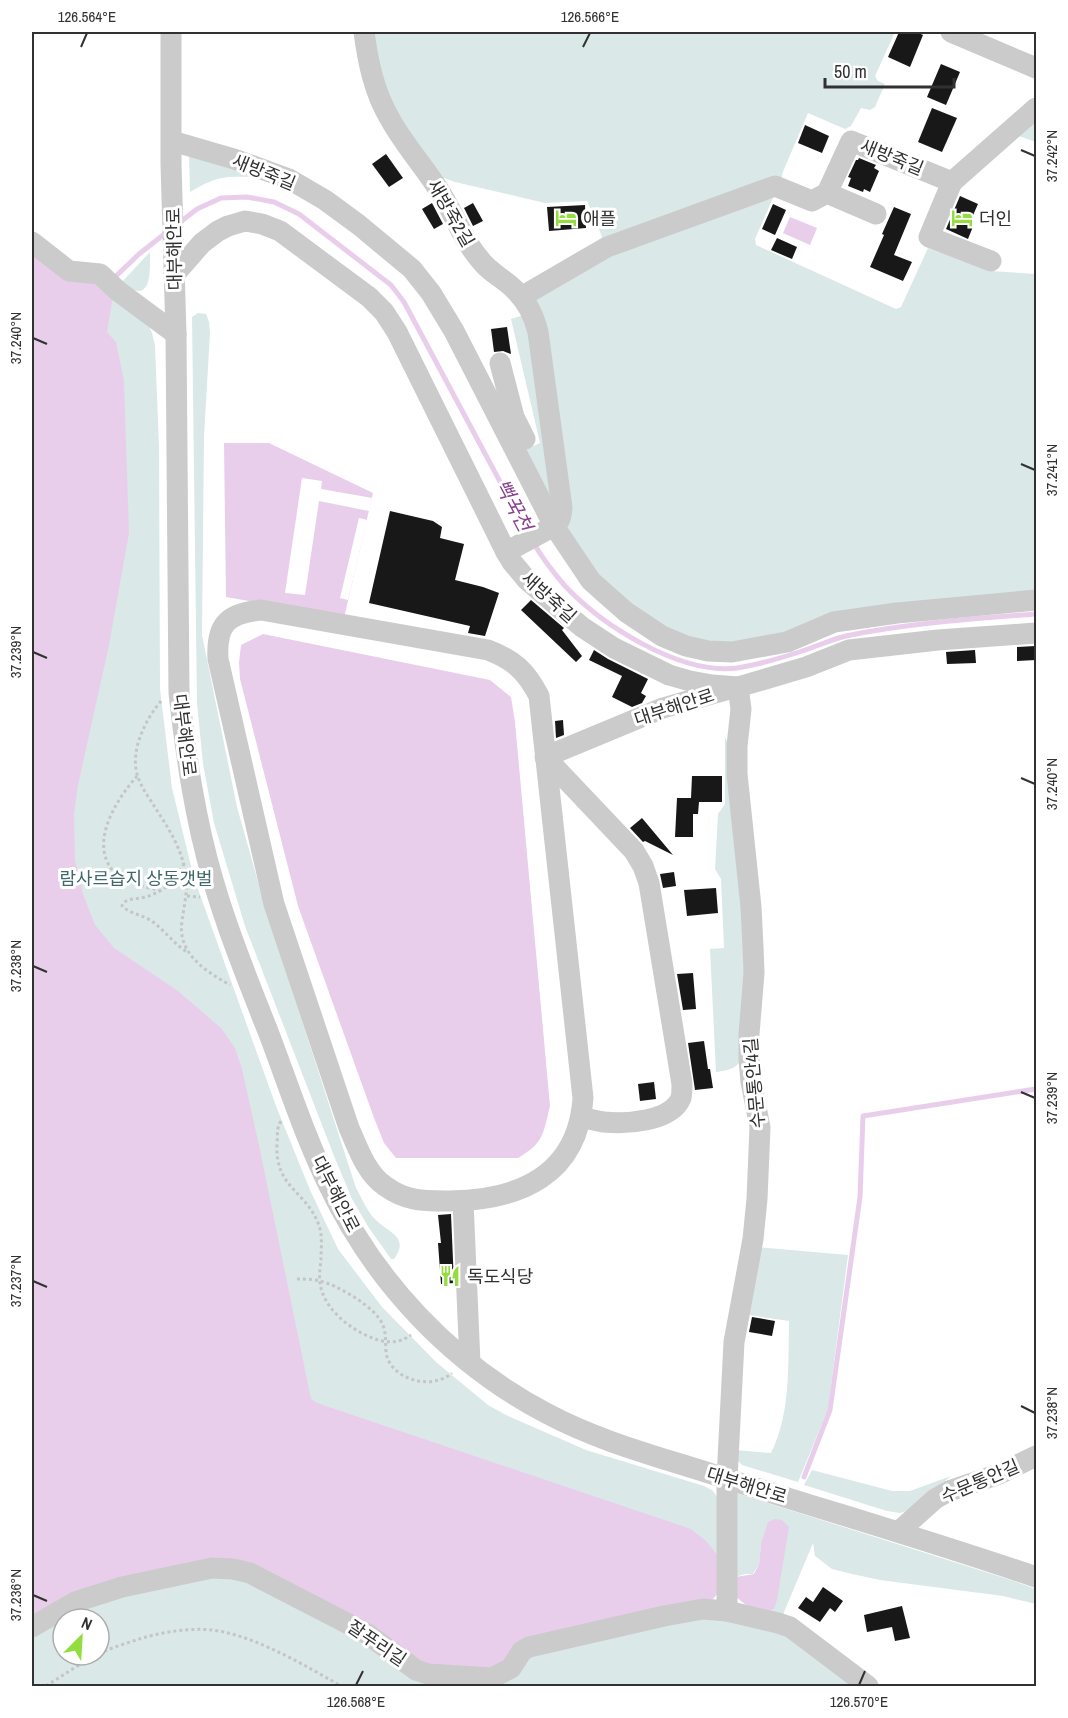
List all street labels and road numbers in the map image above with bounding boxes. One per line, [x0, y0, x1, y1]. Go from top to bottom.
street label: 새방죽길 [857, 133, 927, 181]
street label: 새방죽길 [229, 148, 299, 196]
street label: 새방죽2길 [422, 175, 480, 251]
street label: 대부해안로 [161, 207, 187, 291]
street label: 새방죽길 [516, 566, 582, 628]
street label: 대부해안로 [631, 682, 717, 732]
street label: 대부해안로 [168, 692, 202, 778]
street label: 수문통안4길 [738, 1037, 770, 1129]
street label: 대부해안로 [306, 1151, 366, 1237]
street label: 수문통안길 [937, 1453, 1023, 1509]
street label: 대부해안로 [704, 1461, 790, 1509]
street label: 잘푸리길 [343, 1614, 411, 1672]

